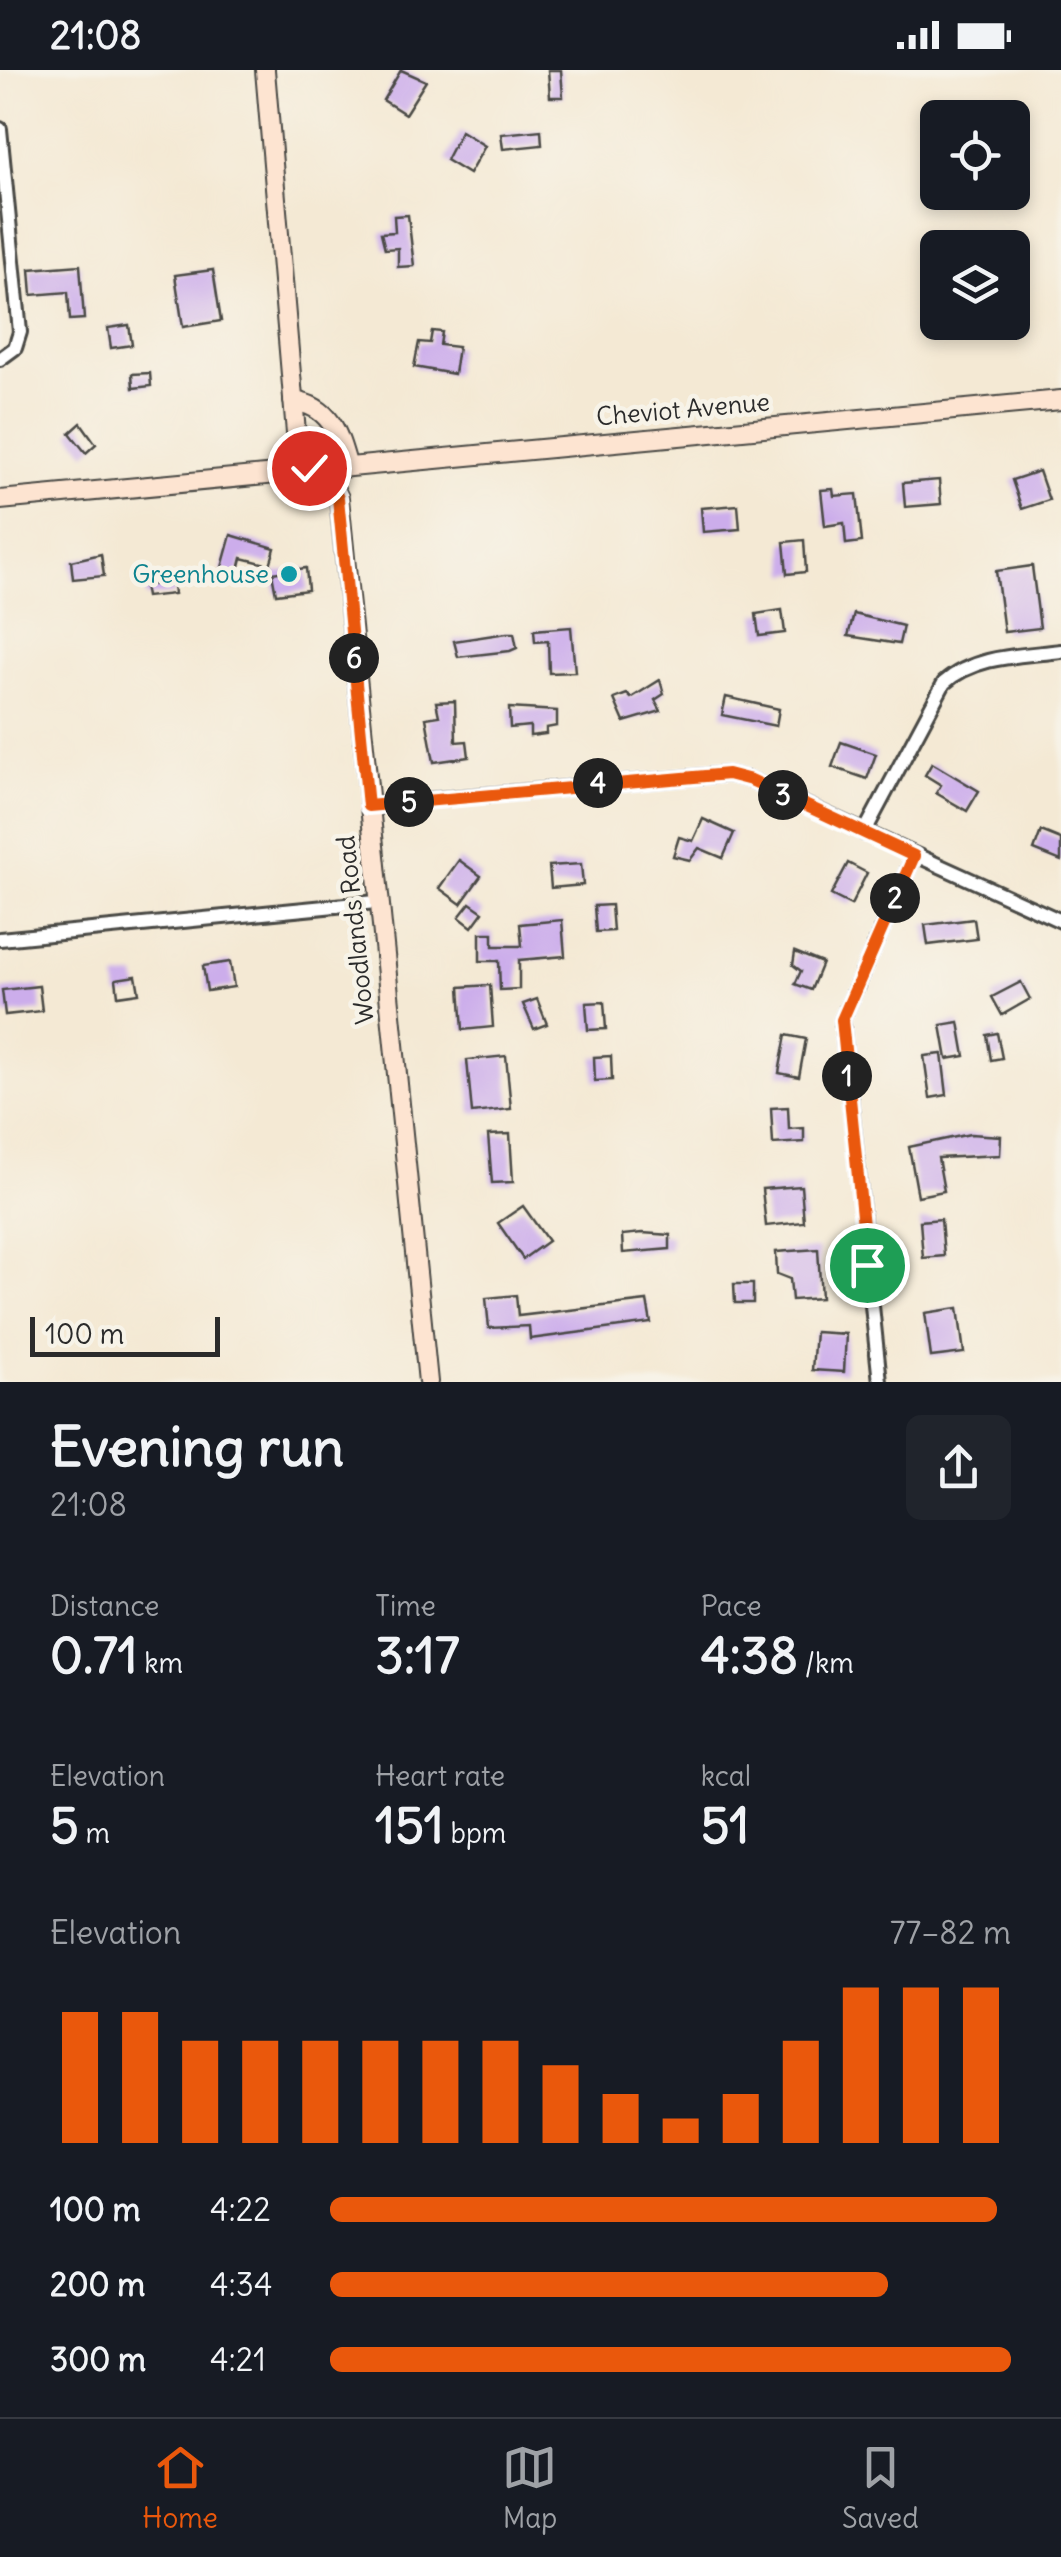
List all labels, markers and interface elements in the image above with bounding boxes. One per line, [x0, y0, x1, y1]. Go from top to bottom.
text: 21:08 [50, 12, 141, 59]
map controls [920, 100, 1030, 340]
button: locate [920, 100, 1030, 210]
button: layers [920, 230, 1030, 340]
street label: Cheviot Avenue [595, 385, 771, 433]
pin [267, 426, 352, 511]
icon: check [282, 441, 337, 496]
place label: Greenhouse [132, 558, 269, 590]
marker: Greenhouse [278, 563, 300, 585]
pin: 6 [329, 633, 379, 683]
text: 6 [346, 640, 362, 676]
pin: 4 [573, 758, 623, 808]
text: 4 [590, 765, 606, 801]
pin: 3 [758, 770, 808, 820]
pin: 5 [384, 777, 434, 827]
text: 3 [775, 777, 791, 813]
text: 5 [401, 784, 417, 820]
street label: Woodlands Road [329, 834, 381, 1026]
pin: 2 [870, 873, 920, 923]
text: 2 [887, 880, 903, 916]
pin: 1 [822, 1051, 872, 1101]
text: 1 [841, 1058, 853, 1094]
pin [825, 1223, 910, 1308]
icon: arrive [840, 1238, 895, 1293]
scale bar [30, 1312, 220, 1356]
text: 100 m [45, 1316, 124, 1352]
text: Evening run [50, 1412, 344, 1481]
button: share [906, 1415, 1011, 1520]
text: 21:08 [50, 1484, 127, 1525]
text: Distance [50, 1588, 159, 1624]
text: Time [375, 1588, 436, 1624]
text: Pace [701, 1588, 762, 1624]
text: 0.71 [50, 1624, 138, 1687]
text: 3:17 [375, 1624, 459, 1687]
text: 4:38 [701, 1624, 798, 1687]
text: km [138, 1645, 183, 1681]
text: /km [798, 1645, 854, 1681]
text: Elevation [50, 1758, 165, 1794]
text: Heart rate [375, 1758, 505, 1794]
text: kcal [701, 1758, 751, 1794]
text: 5 [50, 1794, 79, 1857]
text: 151 [375, 1794, 444, 1857]
text: 51 [701, 1794, 749, 1857]
text: m [79, 1815, 110, 1851]
text: bpm [444, 1815, 506, 1851]
text: Elevation [50, 1912, 181, 1953]
text: 77–82 m [890, 1912, 1011, 1953]
text: 100 m [50, 2189, 141, 2230]
text: 4:22 [210, 2189, 271, 2230]
text: 200 m [50, 2264, 145, 2305]
text: 4:34 [210, 2264, 272, 2305]
text: 300 m [50, 2339, 146, 2380]
text: 4:21 [210, 2339, 266, 2380]
tab: Home [142, 2440, 218, 2536]
tab: Map [502, 2440, 557, 2536]
tab: Saved [842, 2440, 919, 2536]

